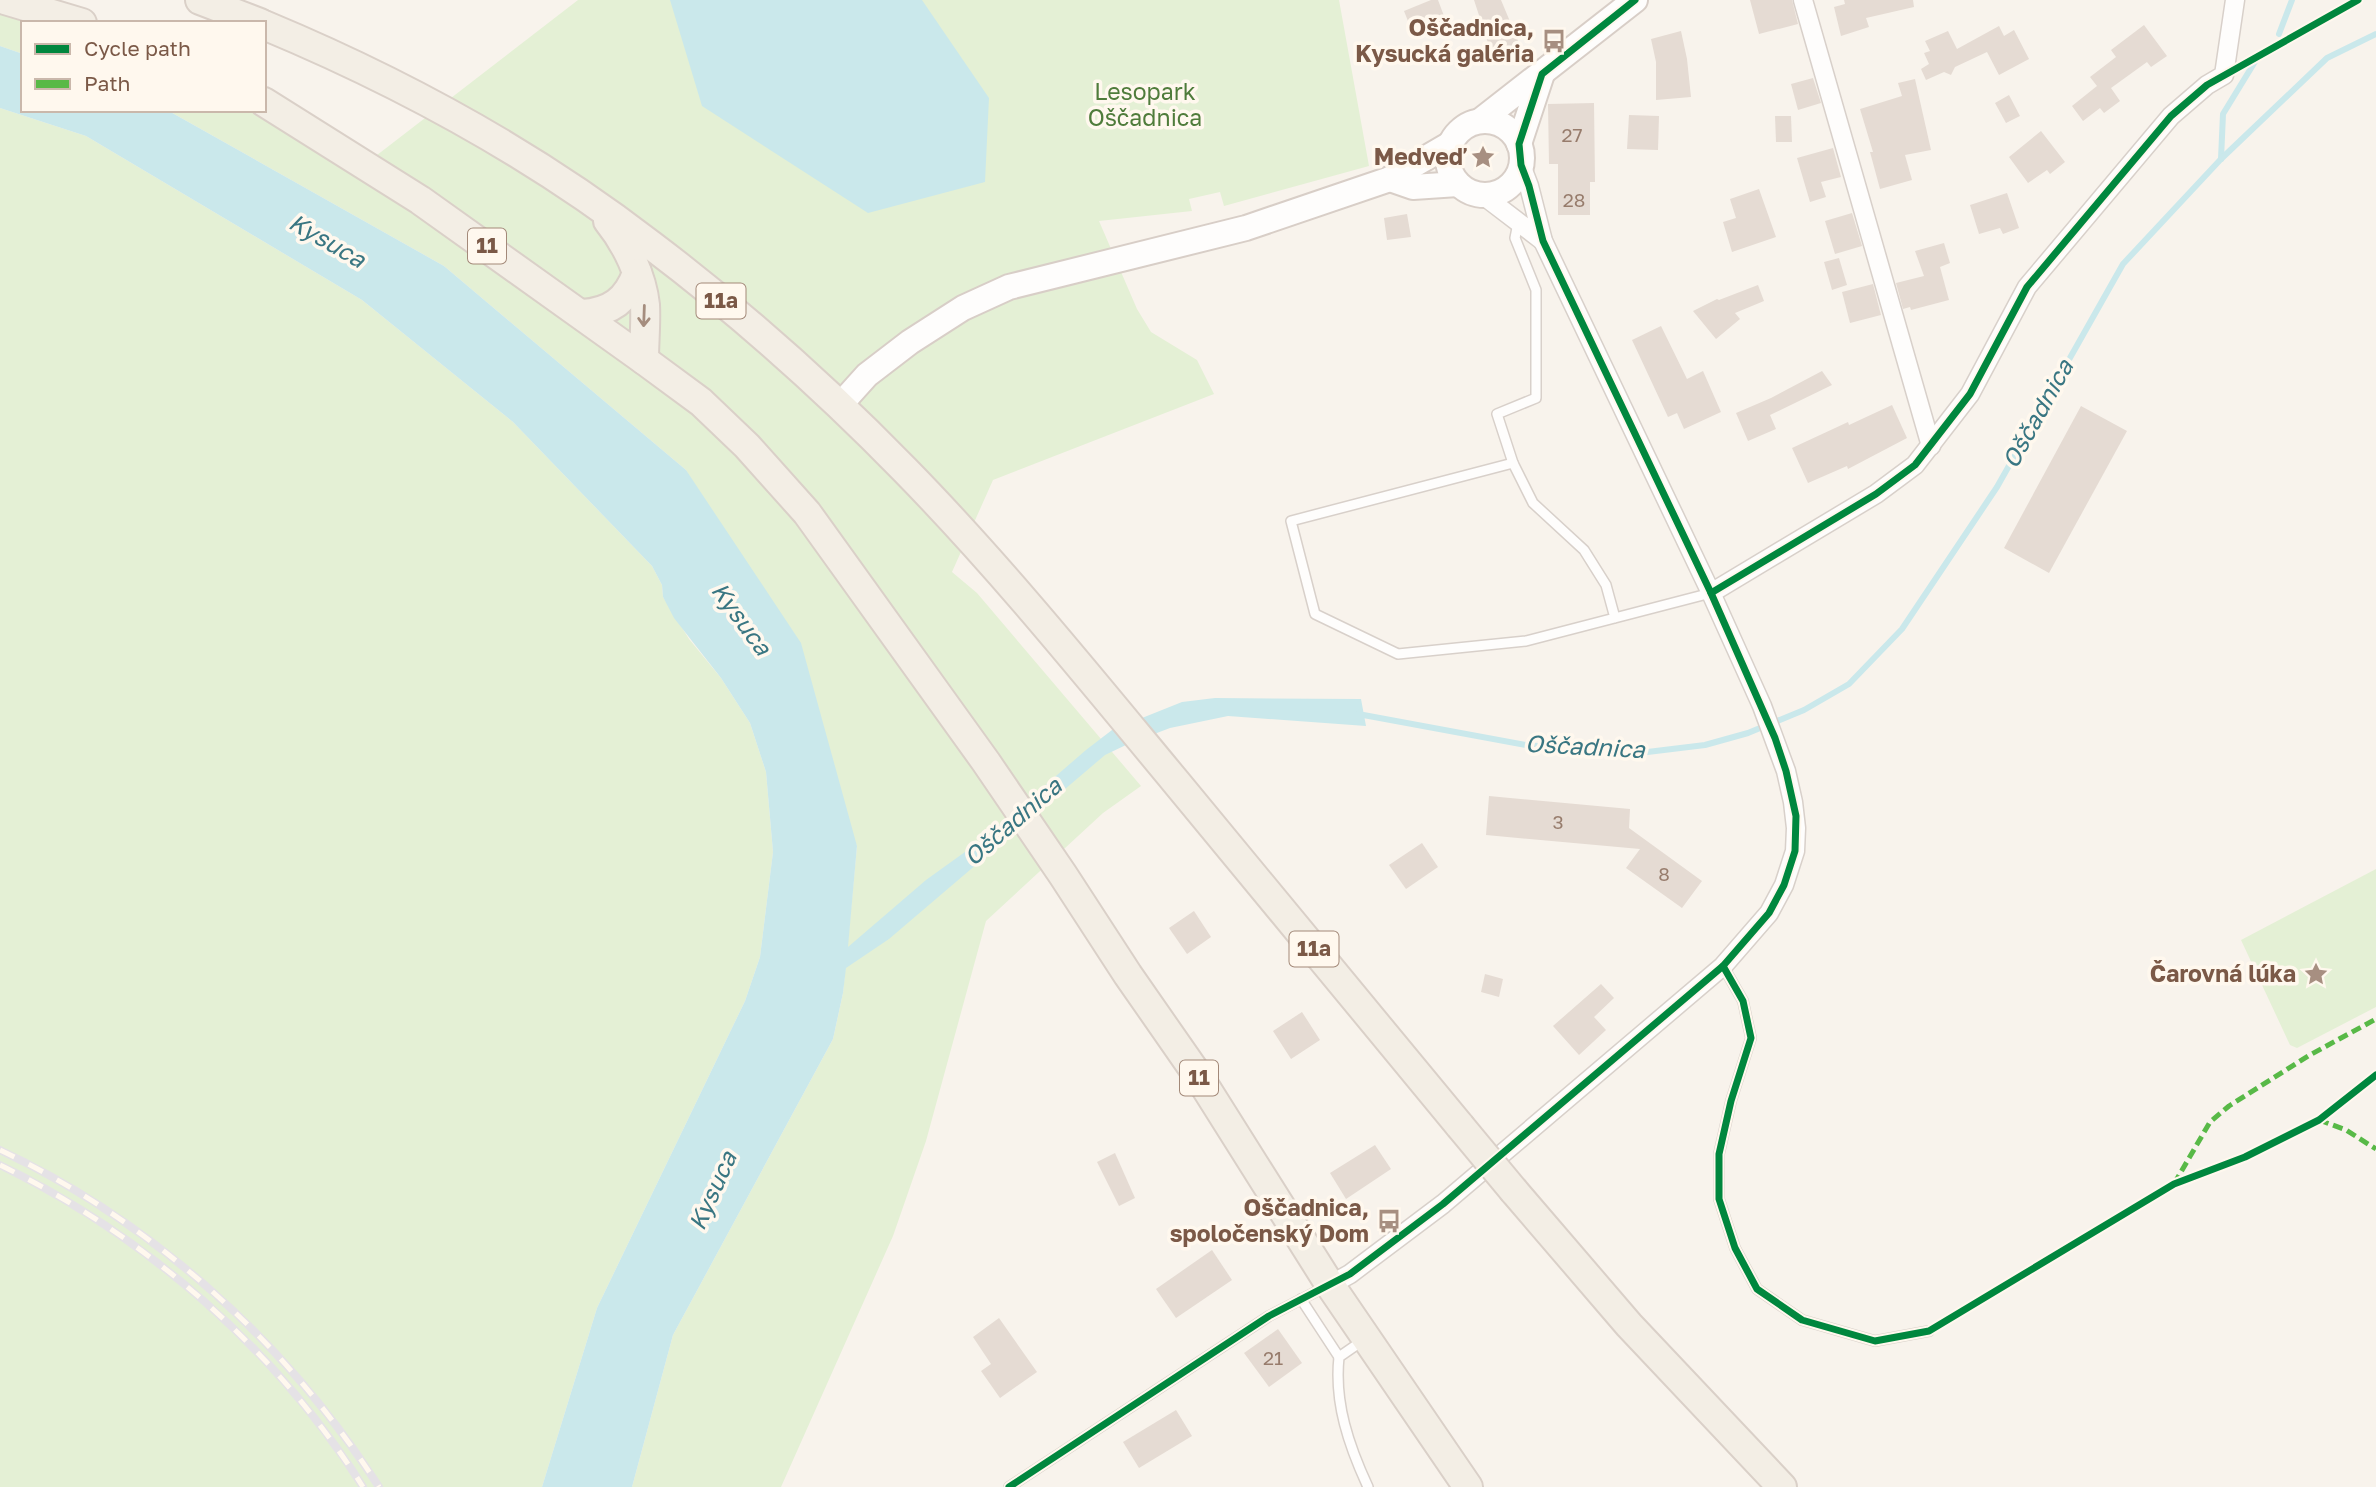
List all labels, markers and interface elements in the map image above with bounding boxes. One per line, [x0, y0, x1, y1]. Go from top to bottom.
place label: Oščadnica, Kysucká galéria [1355, 13, 1534, 67]
legend [21, 21, 266, 112]
bus stop icon: Oščadnica, Kysucká galéria [1540, 27, 1568, 55]
text: Cycle path [84, 35, 191, 61]
text: Path [84, 70, 131, 96]
park label: Lesopark Oščadnica [1088, 77, 1202, 131]
house number: 27 [1561, 123, 1583, 146]
place label: Medveď [1374, 142, 1467, 170]
place icon: Medveď [1469, 143, 1497, 171]
house number: 28 [1563, 188, 1585, 211]
water label: Kysuca [284, 206, 372, 275]
road number: 11 [468, 229, 506, 264]
road number: 11a [696, 284, 746, 318]
one-way arrow [638, 304, 651, 327]
water label: Oščadnica [1995, 353, 2079, 473]
water label: Kysuca [705, 576, 779, 662]
water label: Oščadnica [1525, 728, 1647, 763]
water label: Oščadnica [957, 770, 1068, 871]
house number: 3 [1552, 810, 1564, 833]
house number: 8 [1658, 862, 1670, 885]
road number: 11a [1290, 932, 1338, 967]
place label: Čarovná lúka [2150, 959, 2296, 987]
place icon: Čarovná lúka [2302, 960, 2330, 988]
road number: 11 [1180, 1060, 1218, 1096]
water label: Kysuca [682, 1145, 743, 1235]
place label: Oščadnica, spoločenský Dom [1170, 1193, 1369, 1247]
bus stop icon: Oščadnica, spoločenský Dom [1375, 1207, 1403, 1235]
house number: 21 [1263, 1346, 1283, 1369]

